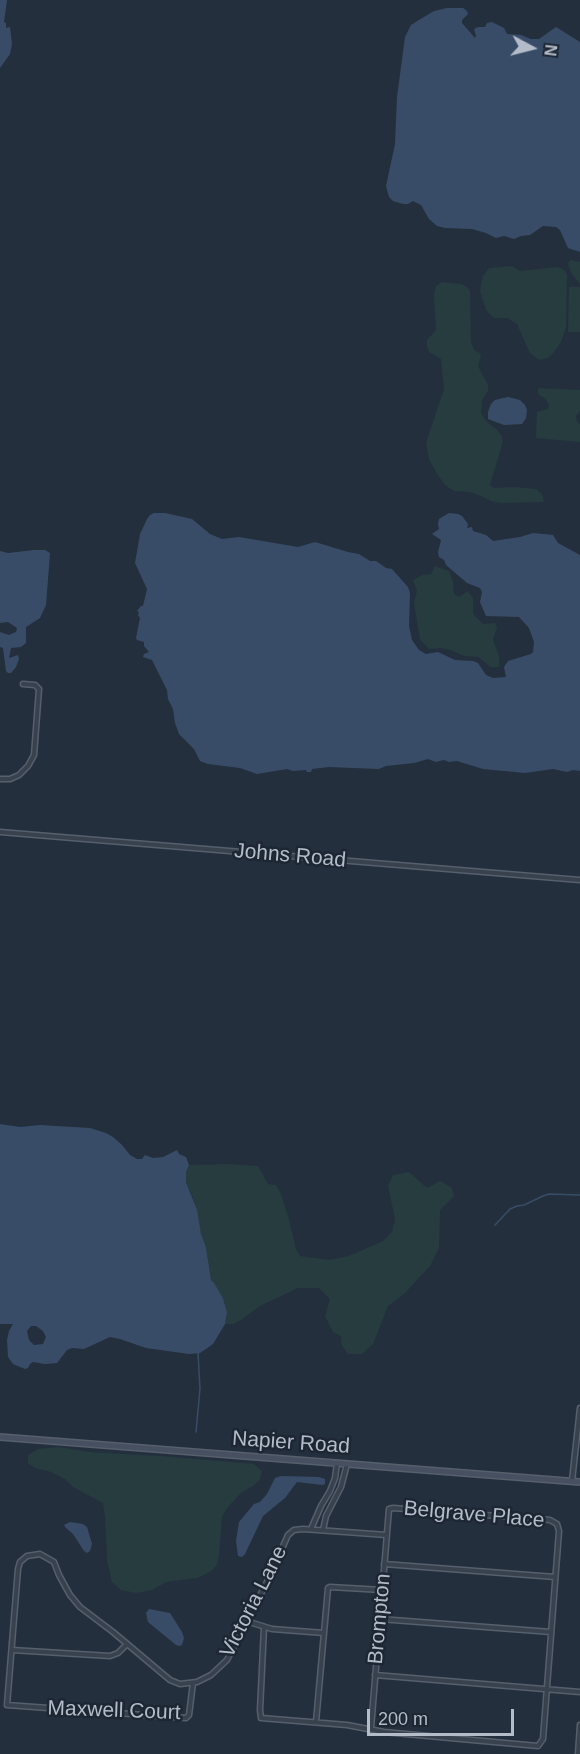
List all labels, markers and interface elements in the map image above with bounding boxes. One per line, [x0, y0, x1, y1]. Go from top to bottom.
north arrow [502, 18, 562, 78]
text: N [541, 43, 560, 57]
street label: Johns Road [233, 839, 347, 873]
street label: Napier Road [231, 1426, 351, 1460]
street label: Belgrave Place [403, 1496, 545, 1534]
street label: Victoria Lane [215, 1542, 293, 1662]
street label: Brompton [363, 1573, 397, 1665]
street label: Maxwell Court [47, 1696, 181, 1726]
scale bar [370, 1697, 517, 1735]
text: 200 m [378, 1709, 428, 1729]

